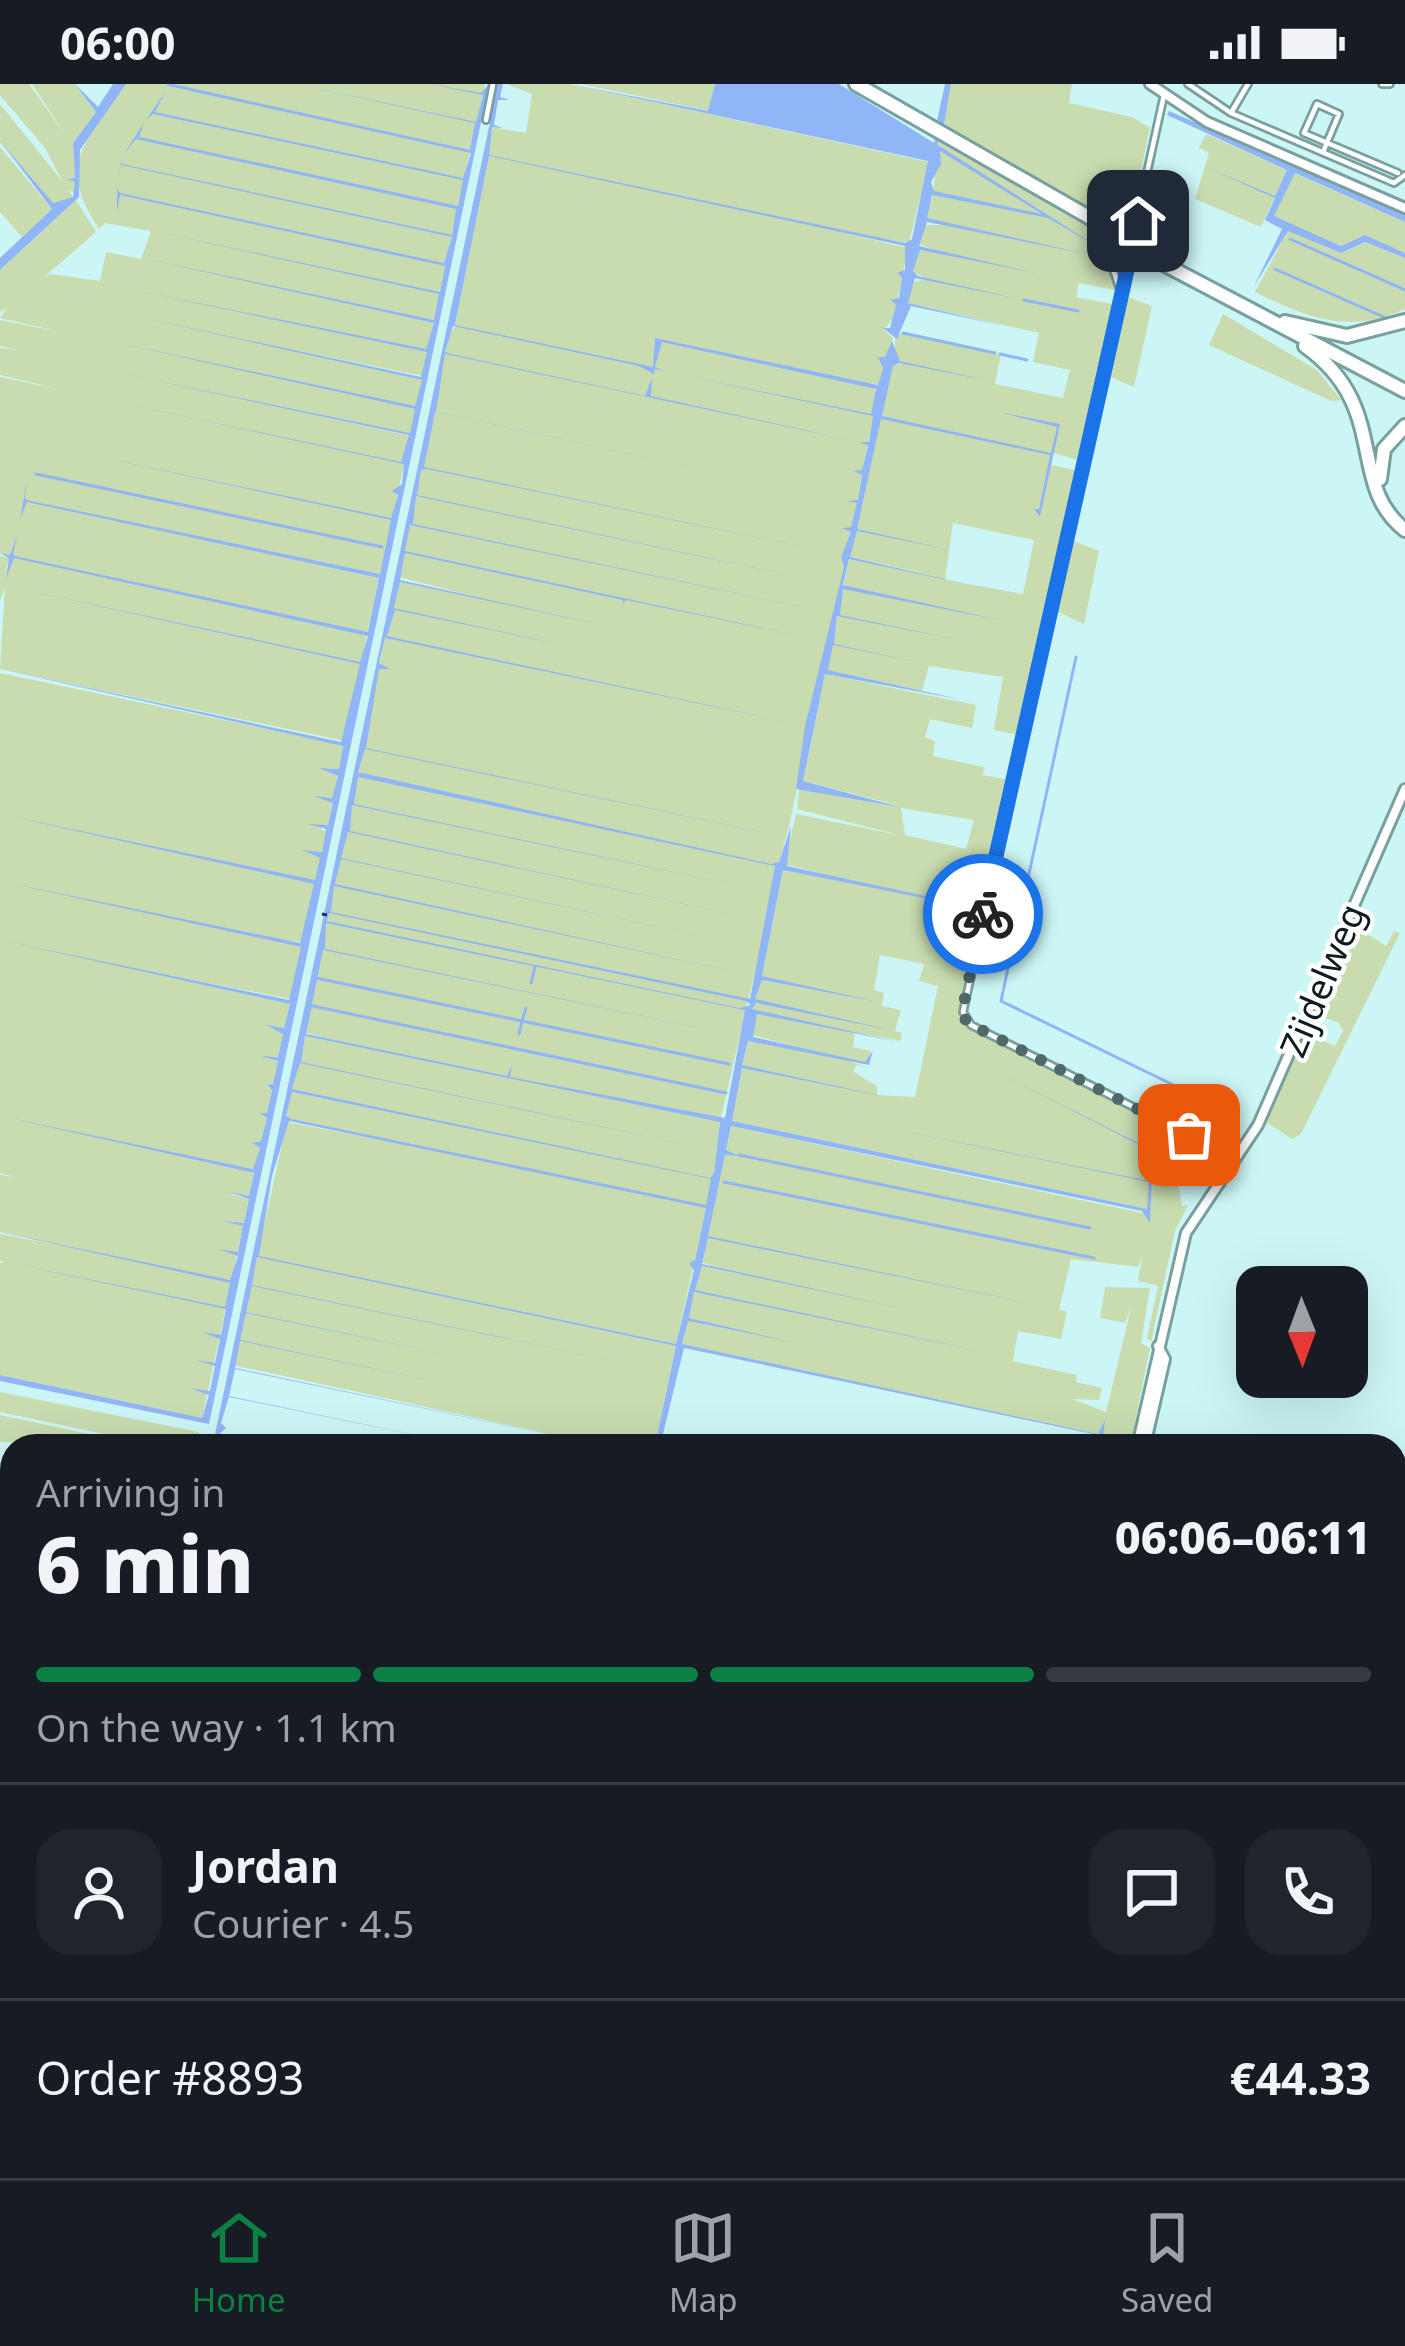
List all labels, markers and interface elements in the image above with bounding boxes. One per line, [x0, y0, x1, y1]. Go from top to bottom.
text: 06:00 [60, 12, 176, 73]
pin [1087, 170, 1189, 272]
icon: home [1105, 188, 1171, 254]
courier [923, 854, 1043, 974]
icon: bike [950, 881, 1016, 947]
street label: Zijdelweg [1268, 896, 1376, 1064]
pin [1138, 1084, 1240, 1186]
icon: bag [1156, 1102, 1222, 1168]
north arrow [1236, 1266, 1368, 1398]
map controls [1236, 1266, 1368, 1398]
text: Arriving in [36, 1465, 225, 1518]
text: 06:06–06:11 [1115, 1506, 1371, 1567]
text: 6 min [36, 1510, 254, 1616]
text: On the way · 1.1 km [36, 1700, 397, 1753]
button: person [36, 1829, 162, 1955]
button: chat [1089, 1829, 1215, 1955]
button: phone [1245, 1829, 1371, 1955]
text: Jordan [192, 1835, 339, 1896]
text: Courier · 4.5 [192, 1896, 414, 1949]
text: Order #8893 [36, 2047, 304, 2108]
text: €44.33 [1230, 2047, 1371, 2108]
tab: Home [192, 2205, 286, 2322]
tab: Map [669, 2205, 738, 2322]
tab: Saved [1121, 2205, 1213, 2322]

